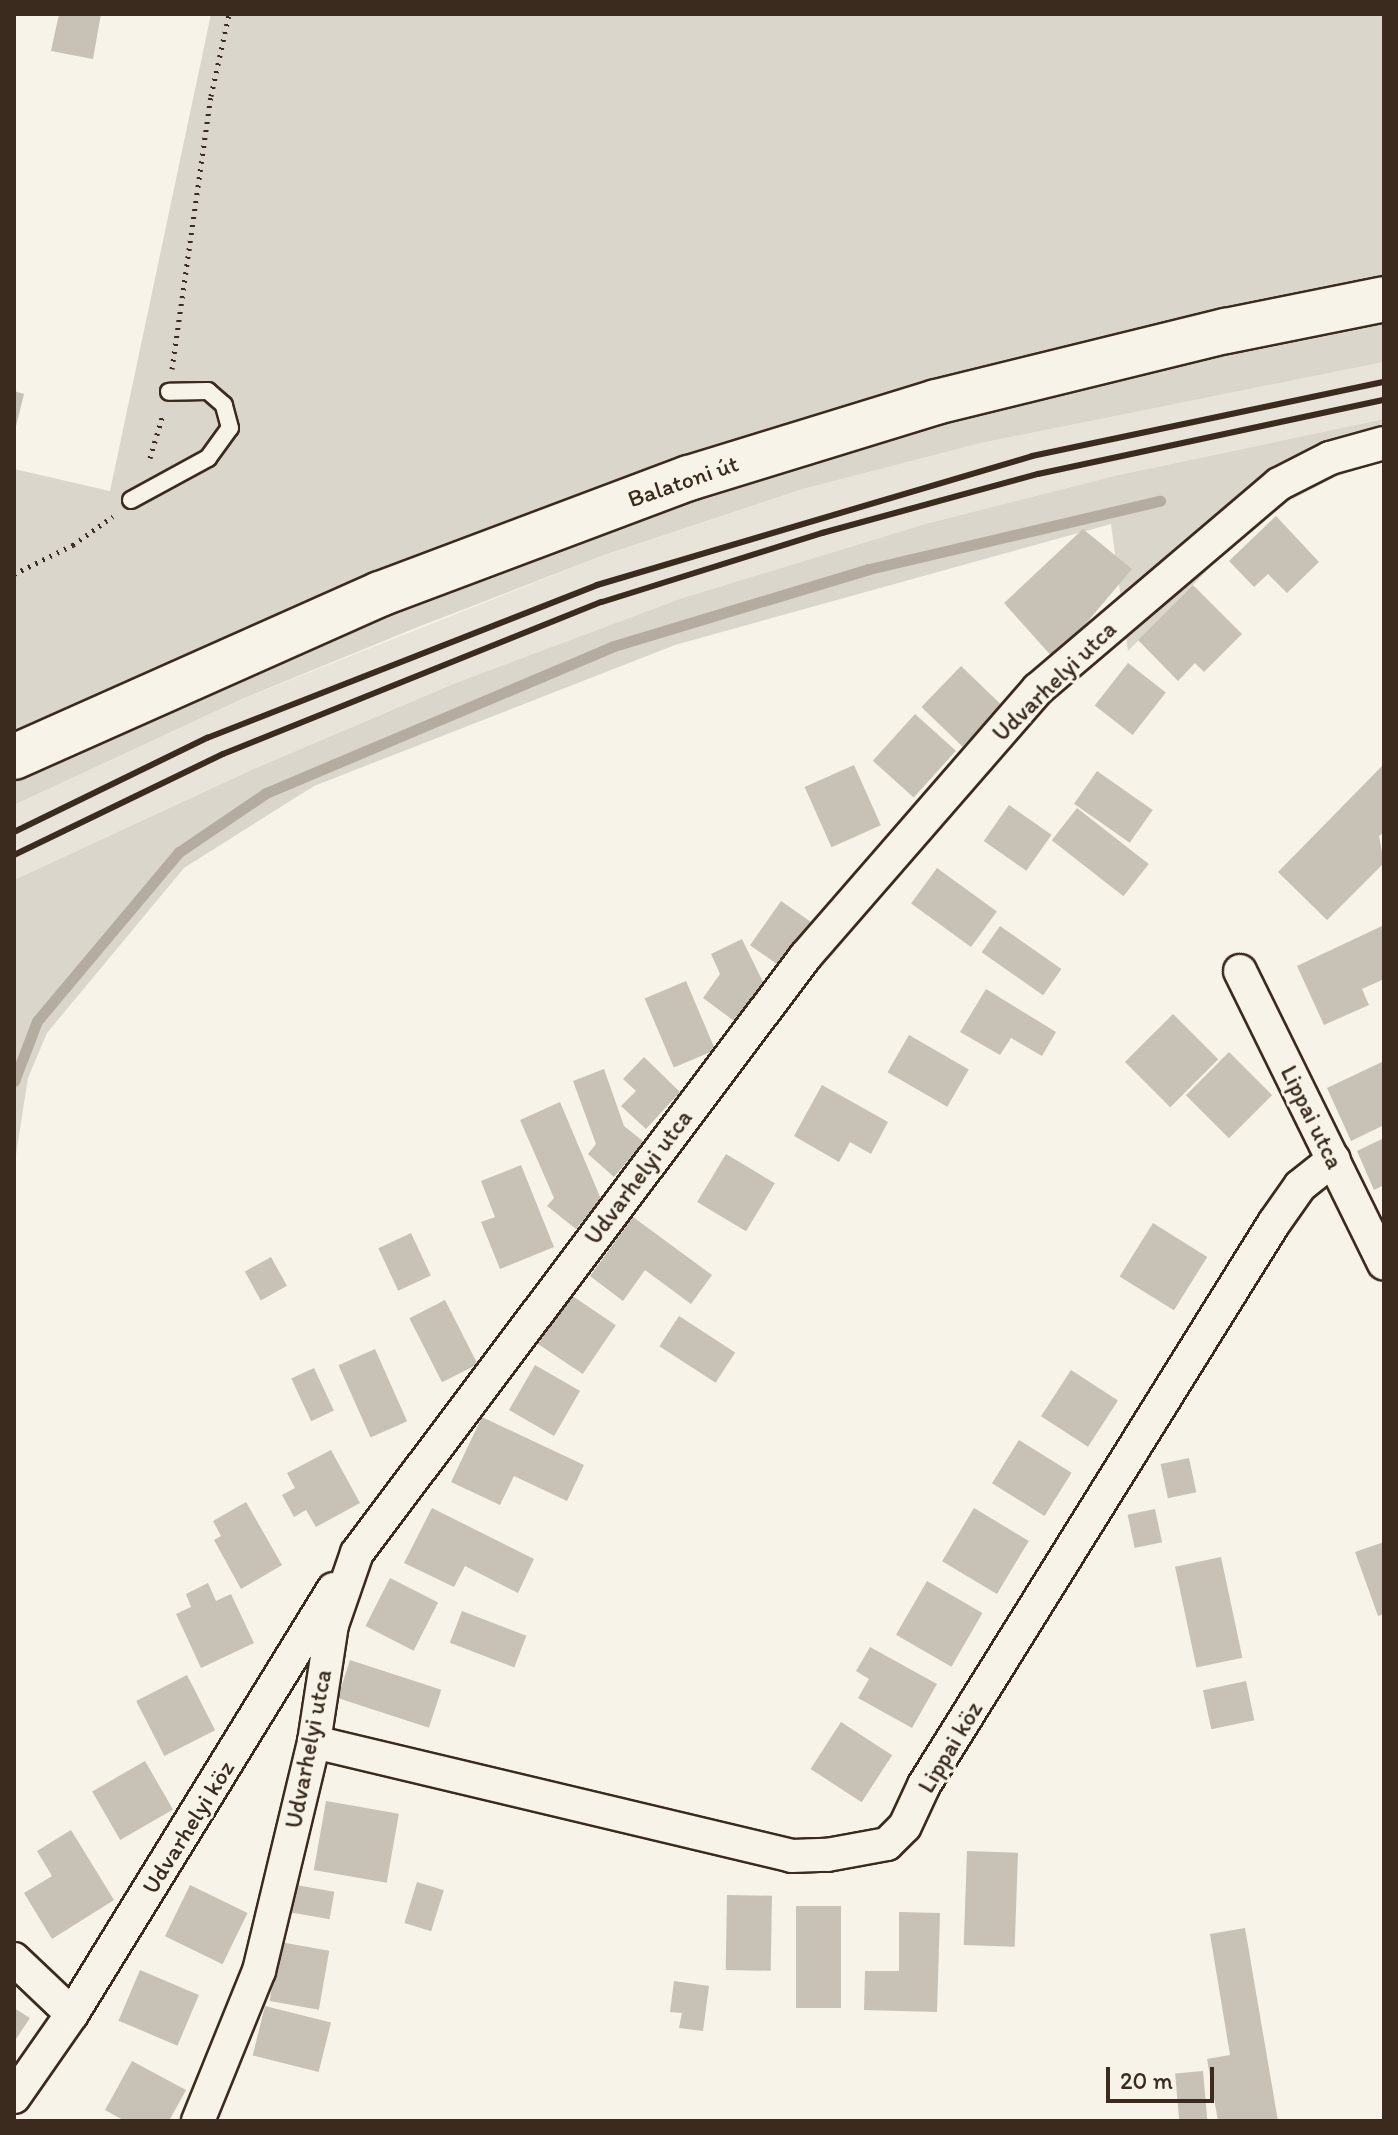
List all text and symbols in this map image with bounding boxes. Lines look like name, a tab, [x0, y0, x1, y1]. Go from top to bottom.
street label: Balatoni út	[624, 449, 742, 513]
street label: Udvarhelyi utca	[986, 615, 1122, 747]
street label: Lippai utca	[1275, 1061, 1349, 1173]
street label: Udvarhelyi utca	[578, 1104, 698, 1250]
street label: Udvarhelyi utca	[278, 1667, 338, 1831]
street label: Lippai köz	[911, 1696, 989, 1798]
street label: Udvarhelyi köz	[136, 1755, 240, 1899]
scale bar	[1110, 2051, 1218, 2101]
text: 20 m	[1120, 2066, 1173, 2095]

